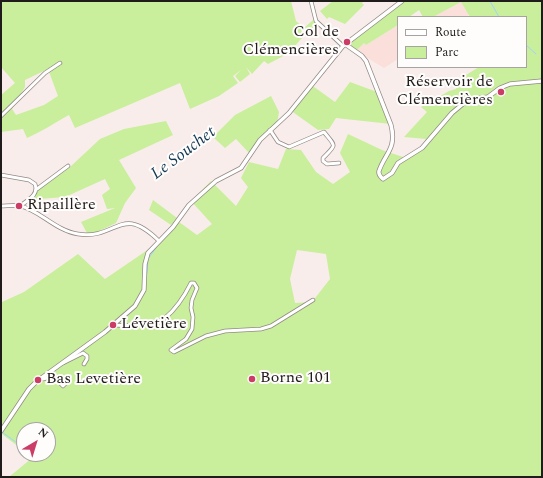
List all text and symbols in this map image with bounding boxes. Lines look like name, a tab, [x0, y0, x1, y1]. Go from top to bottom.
legend	[397, 16, 527, 68]
place label: Col de Clémencières	[243, 23, 339, 61]
text: Route	[435, 23, 466, 42]
marker: Col de Clémencières	[342, 37, 352, 47]
text: Parc	[435, 43, 459, 62]
place label: Réservoir de Clémencières	[397, 73, 493, 111]
marker: Réservoir de Clémencières	[496, 87, 506, 97]
water label: Le Souchet	[148, 123, 220, 185]
place label: Ripaillère	[27, 196, 96, 216]
marker: Ripaillère	[14, 201, 24, 211]
place label: Lévetière	[121, 315, 187, 335]
marker: Lévetière	[108, 320, 118, 330]
place label: Borne 101	[260, 369, 331, 389]
place label: Bas Levetière	[46, 370, 141, 390]
marker: Borne 101	[247, 374, 257, 384]
marker: Bas Levetière	[33, 375, 43, 385]
north arrow	[16, 422, 56, 462]
text: N	[34, 423, 52, 442]

